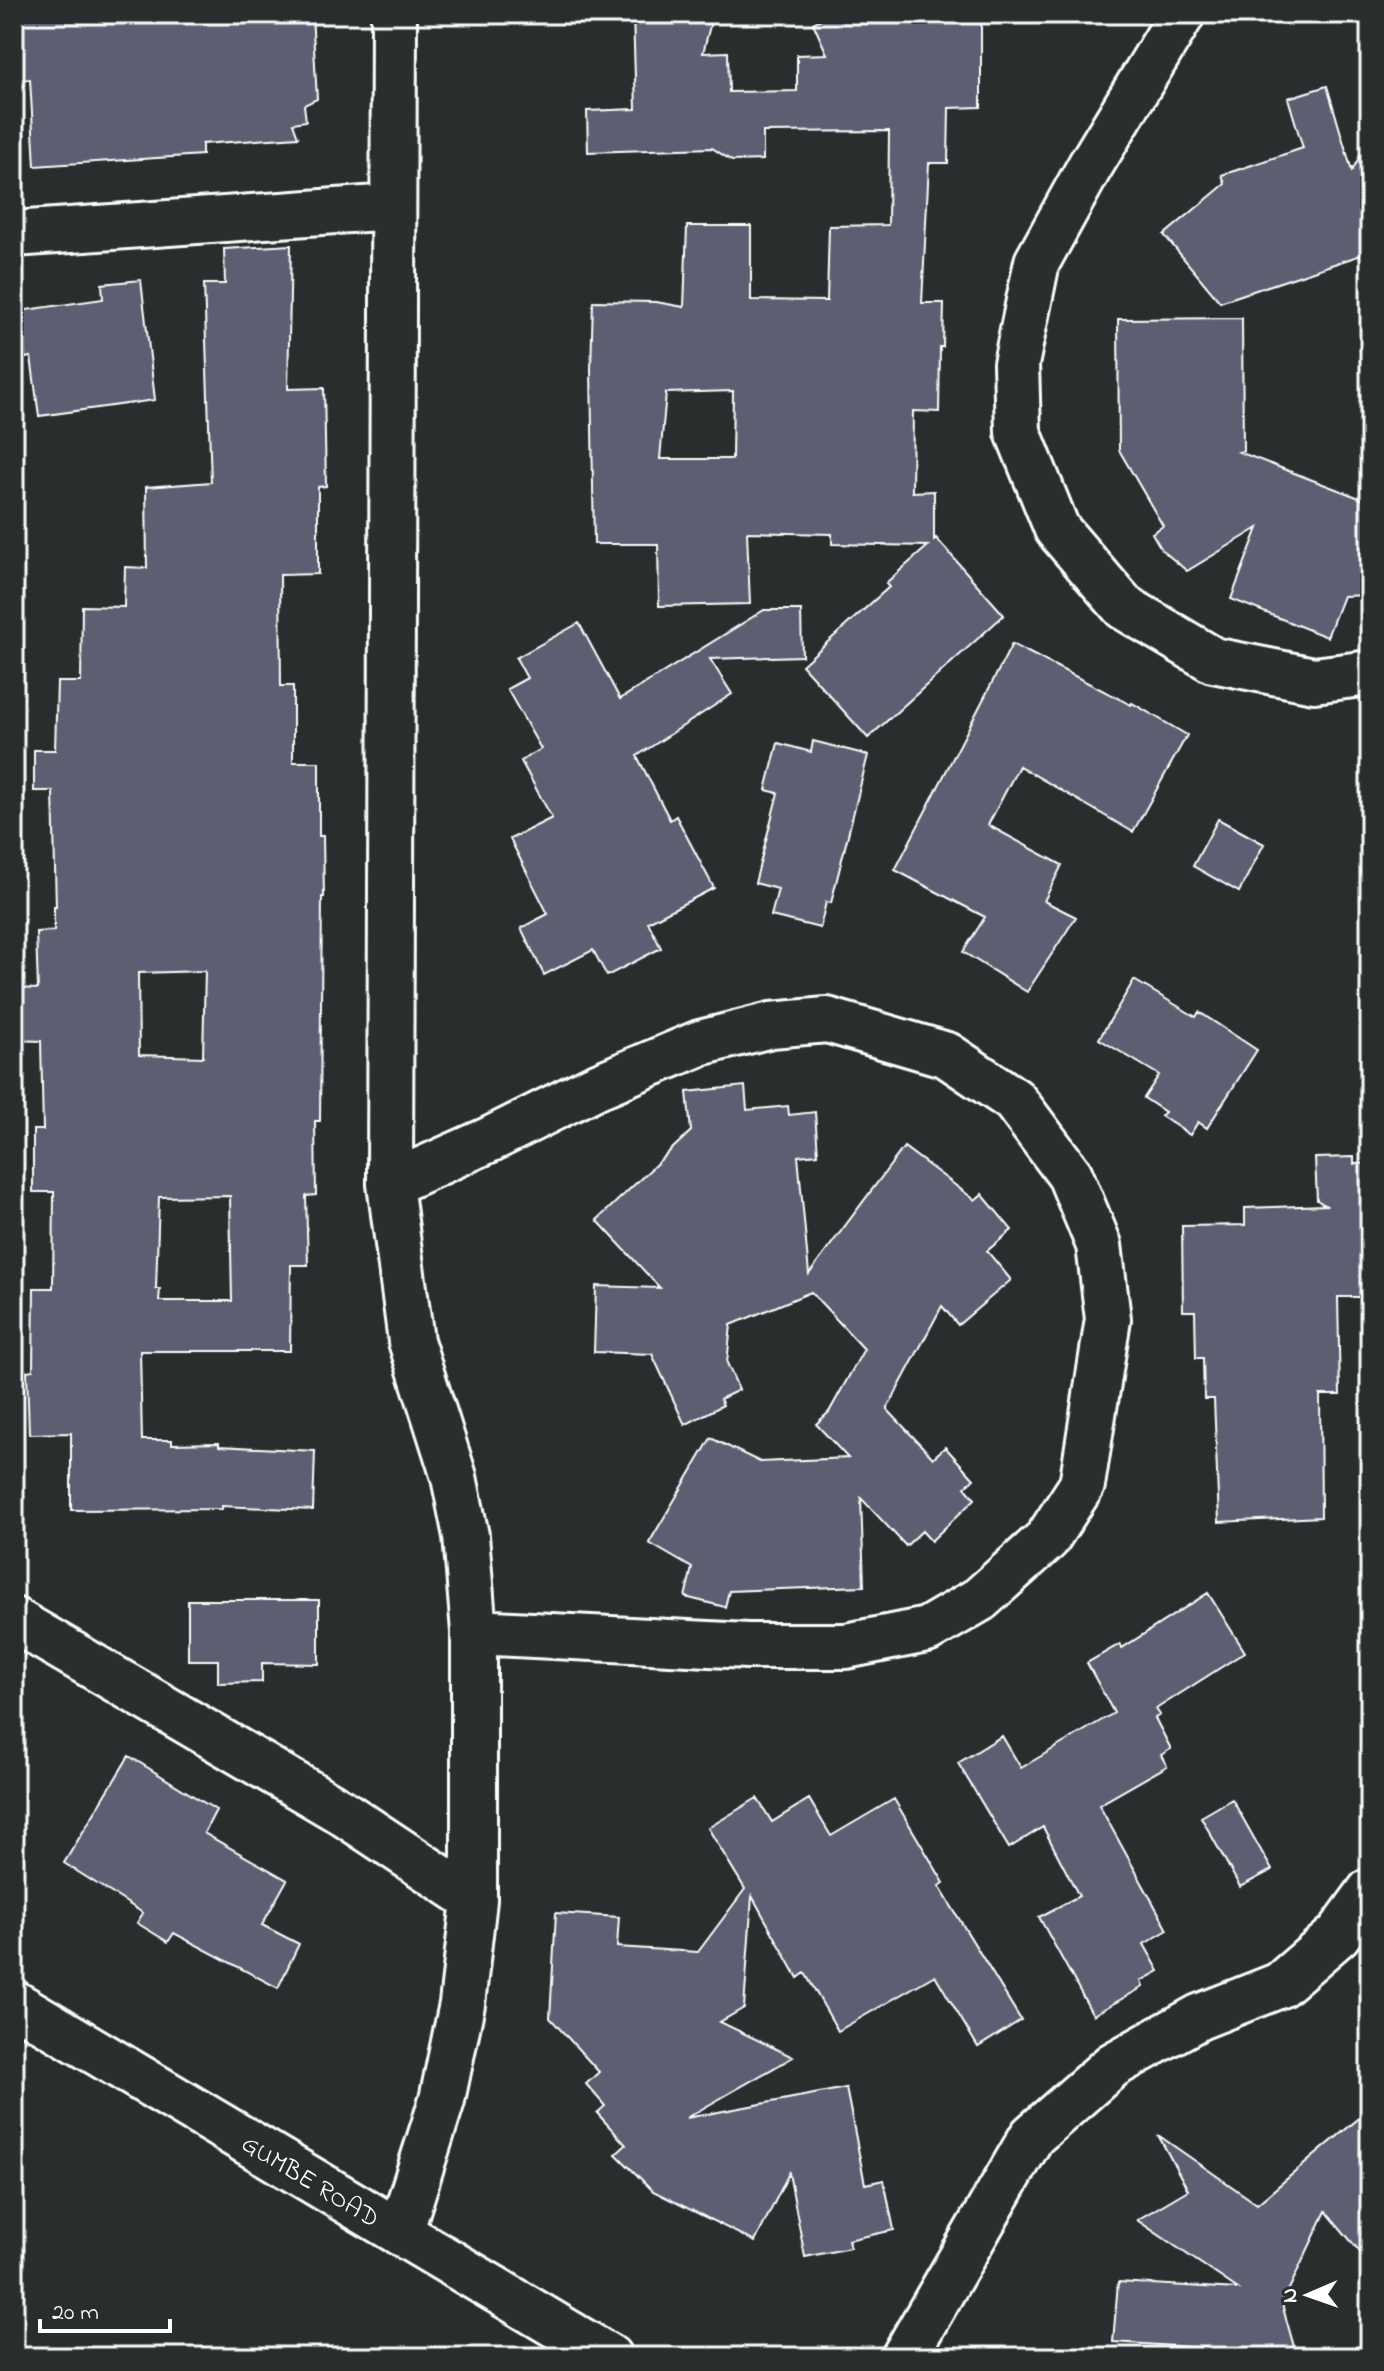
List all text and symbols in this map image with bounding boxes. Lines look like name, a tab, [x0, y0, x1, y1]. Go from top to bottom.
street label: GUMBE ROAD	[233, 2126, 386, 2239]
north arrow	[1268, 2255, 1348, 2335]
scale bar	[40, 2283, 170, 2333]
text: N	[1275, 2288, 1307, 2304]
text: 20 m	[52, 2296, 99, 2331]

